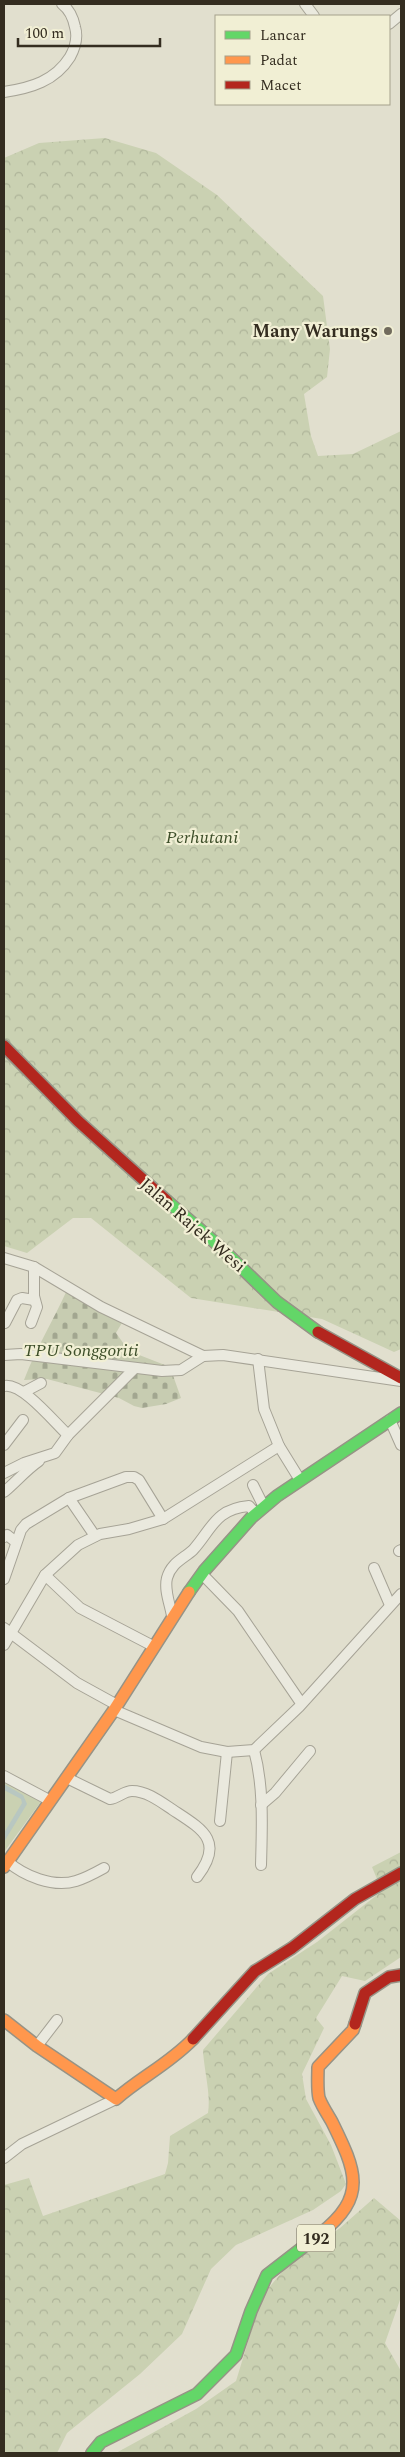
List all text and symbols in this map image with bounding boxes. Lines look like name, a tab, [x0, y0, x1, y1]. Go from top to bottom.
scale bar	[18, 15, 160, 47]
legend	[215, 15, 390, 105]
text: 100 m	[25, 22, 64, 45]
text: Lancar	[260, 24, 306, 47]
text: Padat	[260, 49, 298, 72]
text: Macet	[260, 74, 301, 97]
place label: Many Warungs	[252, 318, 378, 345]
marker: Many Warungs	[382, 325, 394, 337]
park label: Perhutani	[166, 824, 238, 851]
street label: Jalan Rajek Wesi	[133, 1171, 252, 1279]
park label: TPU Songgoriti	[23, 1337, 139, 1364]
road number: 192	[297, 2224, 335, 2252]

